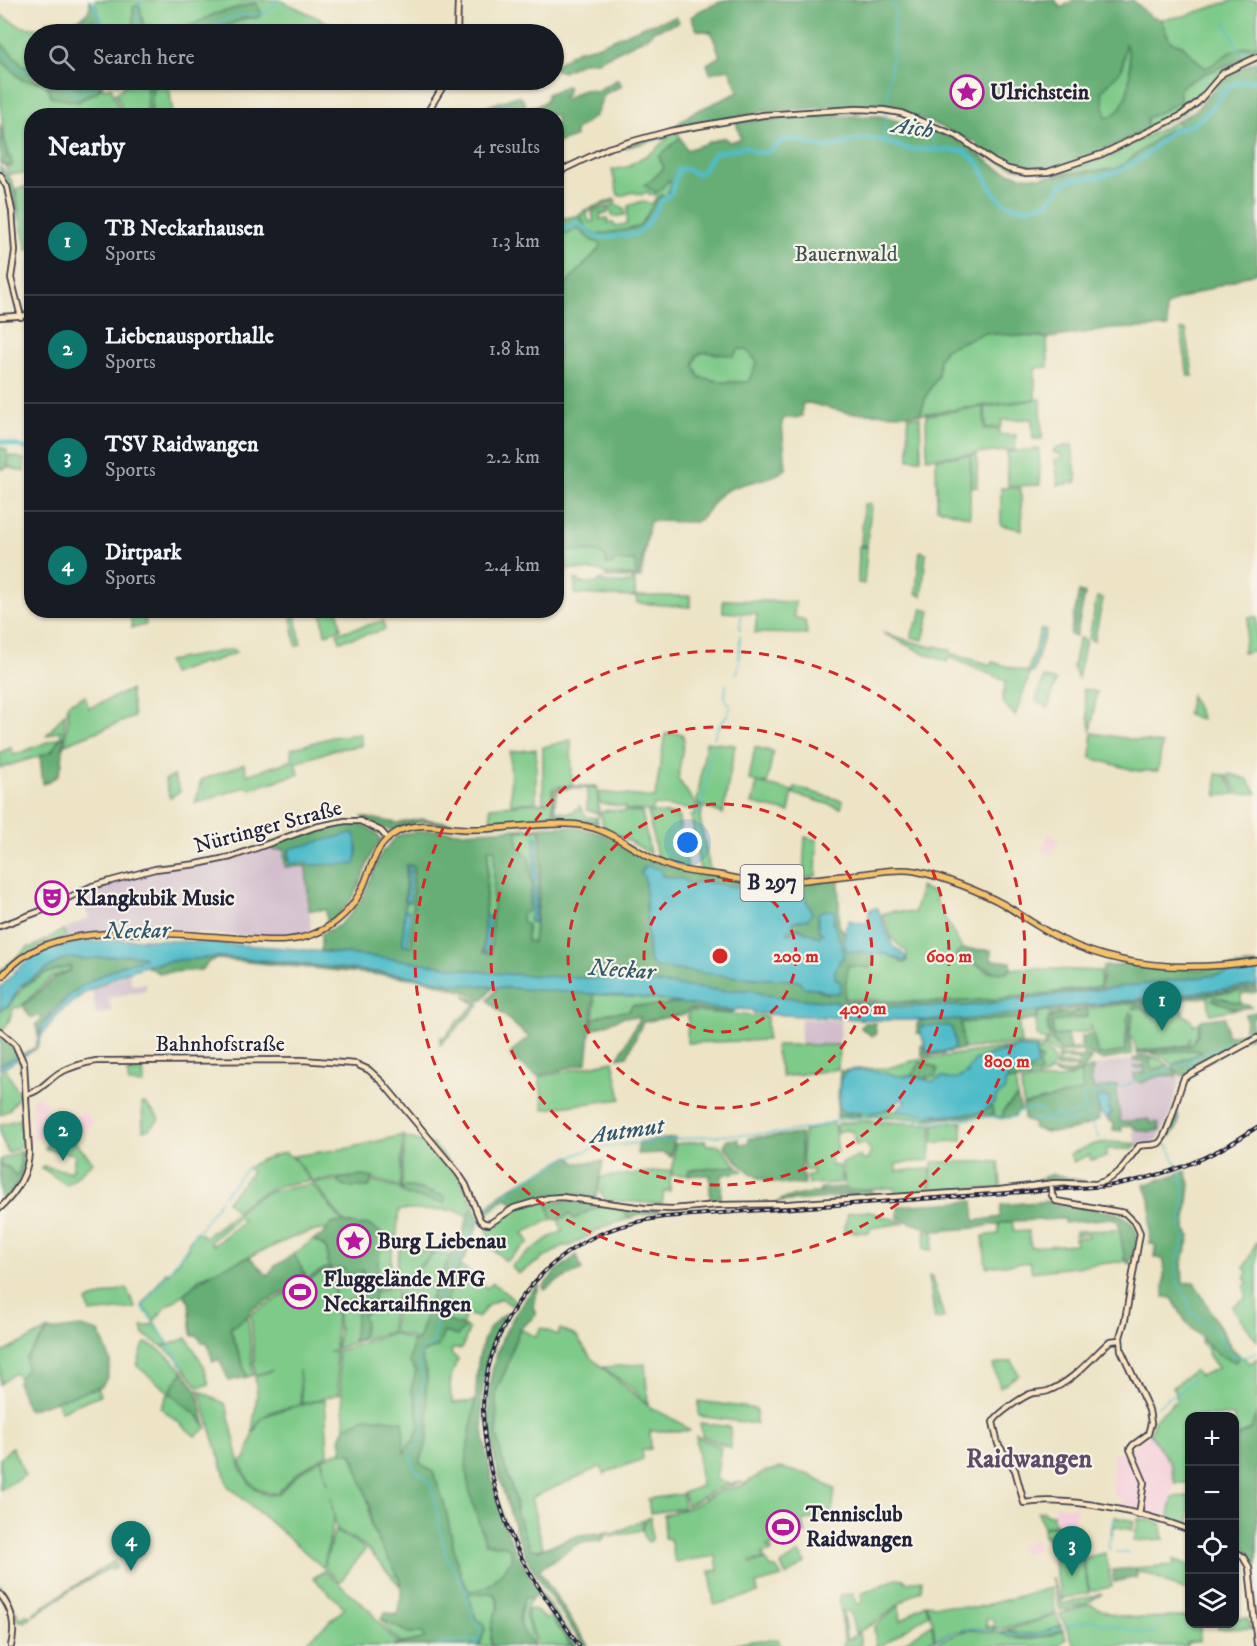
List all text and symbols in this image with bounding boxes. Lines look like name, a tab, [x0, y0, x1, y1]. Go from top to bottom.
search box	[24, 24, 564, 90]
icon: search	[45, 41, 78, 74]
text: Search here	[93, 44, 195, 71]
place icon: Ulrichstein	[949, 74, 985, 110]
place label: Ulrichstein	[990, 79, 1090, 106]
water label: Aich	[887, 110, 936, 146]
text: Nearby	[48, 131, 125, 164]
text: 4 results	[473, 135, 540, 160]
text: TB Neckarhausen	[105, 215, 264, 242]
text: 1	[64, 229, 71, 254]
text: 1.3 km	[491, 229, 540, 254]
park label: Bauernwald	[794, 241, 898, 268]
text: Sports	[105, 242, 156, 267]
text: Liebenausporthalle	[105, 323, 274, 350]
text: 2	[63, 337, 72, 362]
text: 1.8 km	[489, 337, 540, 362]
text: Sports	[105, 350, 156, 375]
text: TSV Raidwangen	[105, 431, 259, 458]
text: 3	[64, 445, 71, 470]
text: 2.2 km	[486, 445, 540, 470]
text: Sports	[105, 458, 156, 483]
text: Dirtpark	[105, 539, 182, 566]
text: 4	[62, 553, 73, 578]
text: 2.4 km	[484, 553, 540, 578]
text: Sports	[105, 566, 156, 591]
street label: Nürtinger Straße	[191, 794, 345, 860]
your location	[673, 828, 702, 857]
road number: B 297	[740, 865, 804, 901]
theatre icon: Klangkubik Music	[34, 880, 70, 916]
place label: Klangkubik Music	[75, 885, 235, 912]
water label: Neckar	[102, 915, 173, 947]
centre of rings	[710, 946, 730, 966]
text: 200 m	[773, 946, 819, 968]
text: 600 m	[926, 946, 973, 968]
water label: Neckar	[586, 953, 658, 987]
pin: 1	[1142, 982, 1182, 1031]
text: 400 m	[838, 998, 887, 1020]
street label: Bahnhofstraße	[155, 1031, 285, 1058]
text: 800 m	[984, 1051, 1030, 1073]
water label: Autmut	[585, 1111, 667, 1151]
pin: 2	[44, 1112, 82, 1161]
place icon: Burg Liebenau	[336, 1223, 372, 1259]
place label: Burg Liebenau	[377, 1228, 507, 1255]
place label: Fluggelände MFG Neckartailfingen	[323, 1266, 486, 1318]
sports icon: Fluggelände MFG Neckartailfingen	[282, 1274, 318, 1310]
map controls	[1185, 1412, 1239, 1628]
button: +	[1185, 1412, 1239, 1466]
district label: Raidwangen	[966, 1443, 1092, 1476]
button: −	[1185, 1466, 1239, 1520]
place label: Tennisclub Raidwangen	[805, 1501, 913, 1553]
sports icon: Tennisclub Raidwangen	[765, 1509, 801, 1545]
button: locate	[1185, 1520, 1239, 1574]
pin: 4	[112, 1522, 150, 1571]
pin: 3	[1052, 1526, 1092, 1576]
button: layers	[1185, 1574, 1239, 1628]

